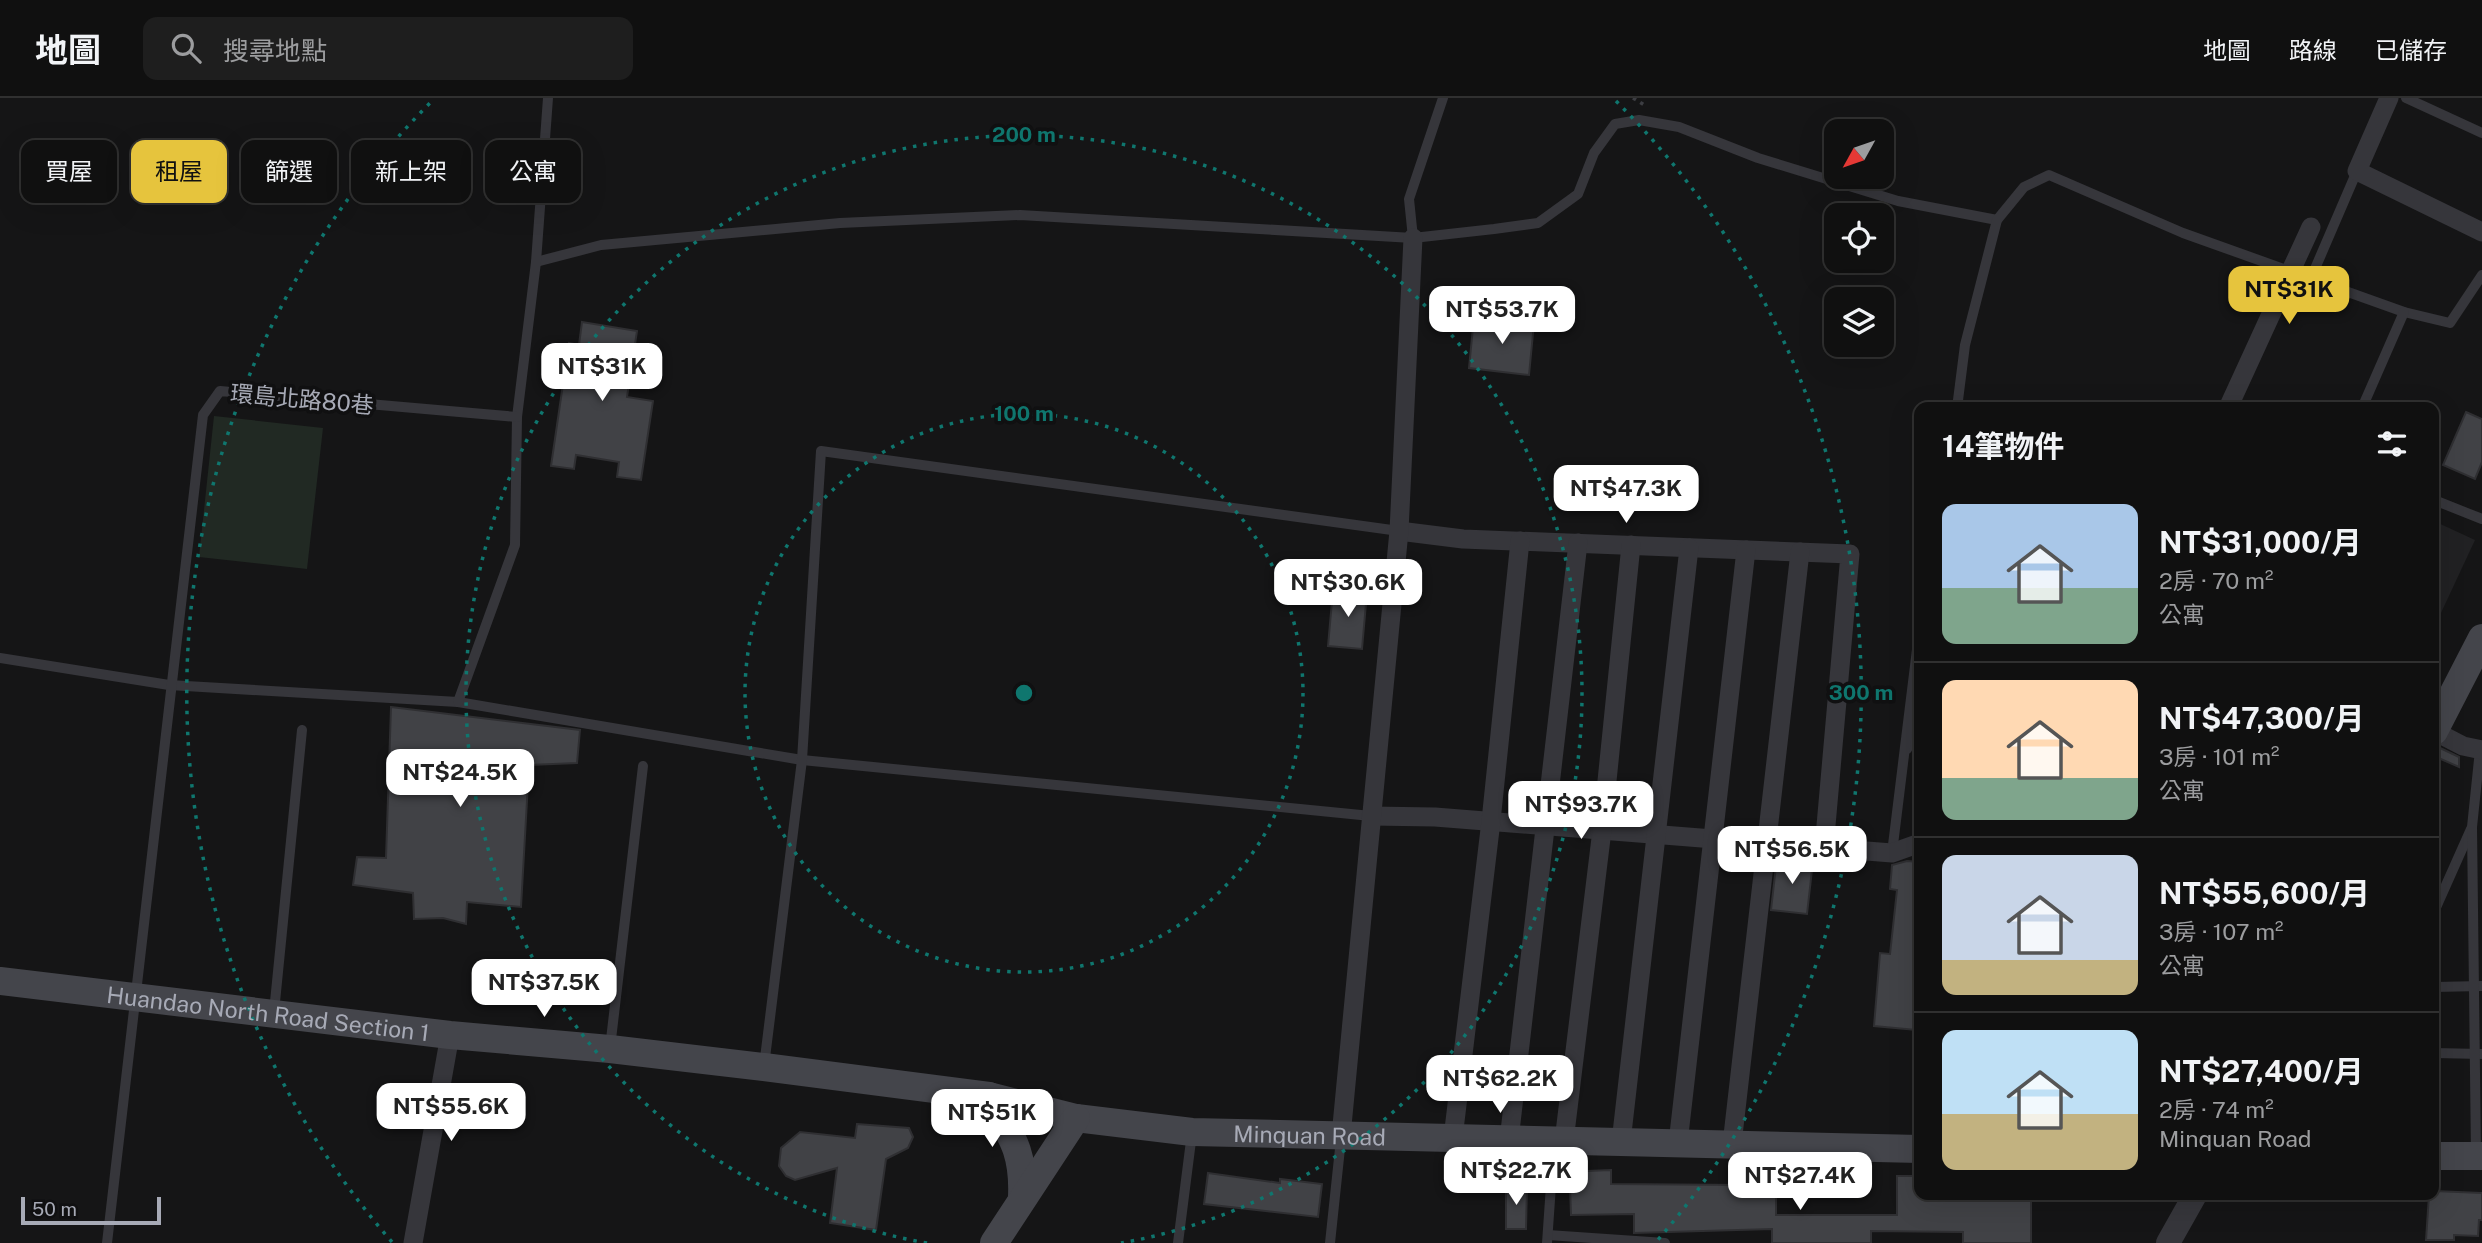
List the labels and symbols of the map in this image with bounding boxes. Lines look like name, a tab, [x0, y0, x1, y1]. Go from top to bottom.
north arrow	[1824, 119, 1894, 189]
text: 200 m	[992, 122, 1056, 147]
pin: NT$31K	[2232, 266, 2346, 326]
pin: NT$53.7K	[1430, 286, 1574, 346]
pin: NT$31K	[545, 344, 659, 403]
street label: 環島北路80巷	[229, 379, 375, 419]
text: 100 m	[994, 401, 1054, 426]
pin: NT$47.3K	[1554, 466, 1698, 525]
pin: NT$30.6K	[1276, 560, 1420, 619]
text: 300 m	[1829, 680, 1893, 705]
centre of rings	[1012, 681, 1036, 705]
pin: NT$24.5K	[388, 750, 532, 809]
pin: NT$93.7K	[1509, 782, 1653, 841]
pin: NT$56.5K	[1720, 826, 1864, 886]
pin: NT$37.5K	[472, 960, 616, 1019]
street label: Huandao North Road Section 1	[105, 980, 431, 1046]
pin: NT$62.2K	[1428, 1056, 1572, 1115]
pin: NT$55.6K	[379, 1084, 523, 1143]
pin: NT$51K	[935, 1090, 1049, 1149]
street label: Minquan Road	[1233, 1119, 1386, 1150]
pin: NT$22.7K	[1444, 1148, 1588, 1207]
pin: NT$27.4K	[1728, 1152, 1872, 1212]
scale bar	[21, 1194, 161, 1226]

